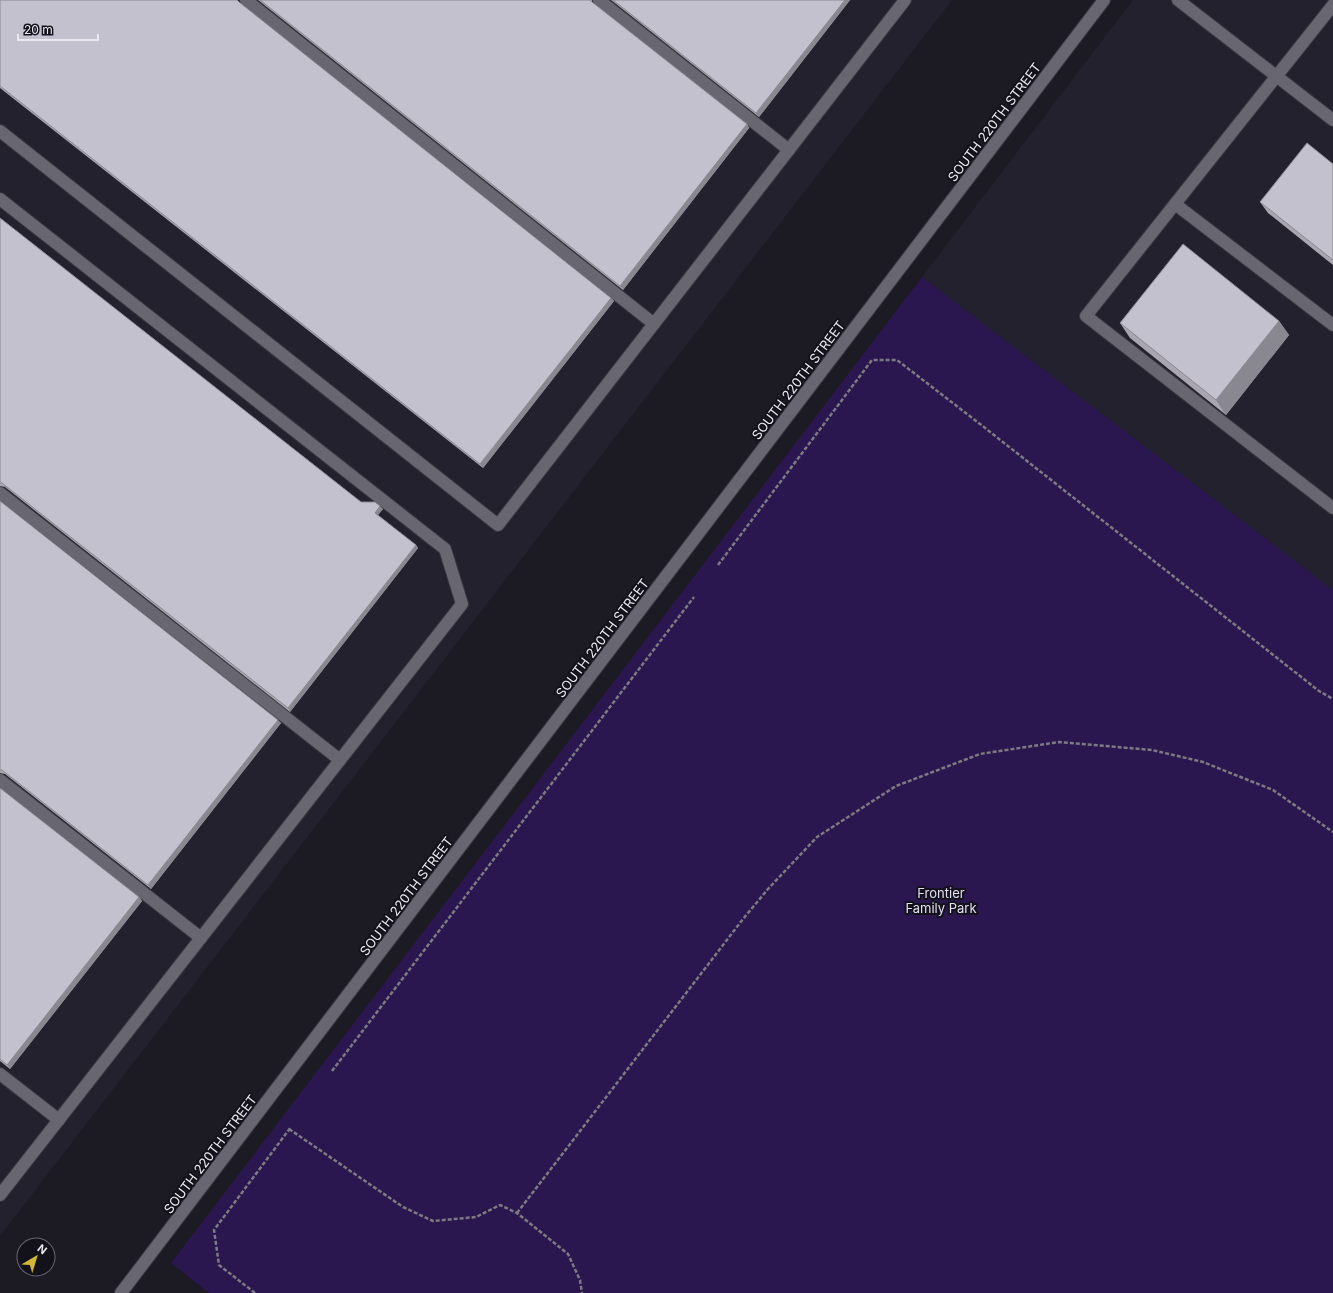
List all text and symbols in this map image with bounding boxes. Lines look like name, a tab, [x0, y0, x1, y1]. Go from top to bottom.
scale bar	[18, 16, 98, 42]
text: 20 m	[24, 22, 53, 37]
street label: SOUTH 220TH STREET	[944, 59, 1044, 185]
street label: SOUTH 220TH STREET	[748, 317, 848, 443]
street label: SOUTH 220TH STREET	[552, 575, 652, 701]
street label: SOUTH 220TH STREET	[356, 833, 456, 959]
park label: Frontier Family Park	[905, 885, 977, 916]
street label: SOUTH 220TH STREET	[160, 1091, 260, 1217]
north arrow	[16, 1237, 56, 1277]
text: N	[35, 1241, 50, 1257]

